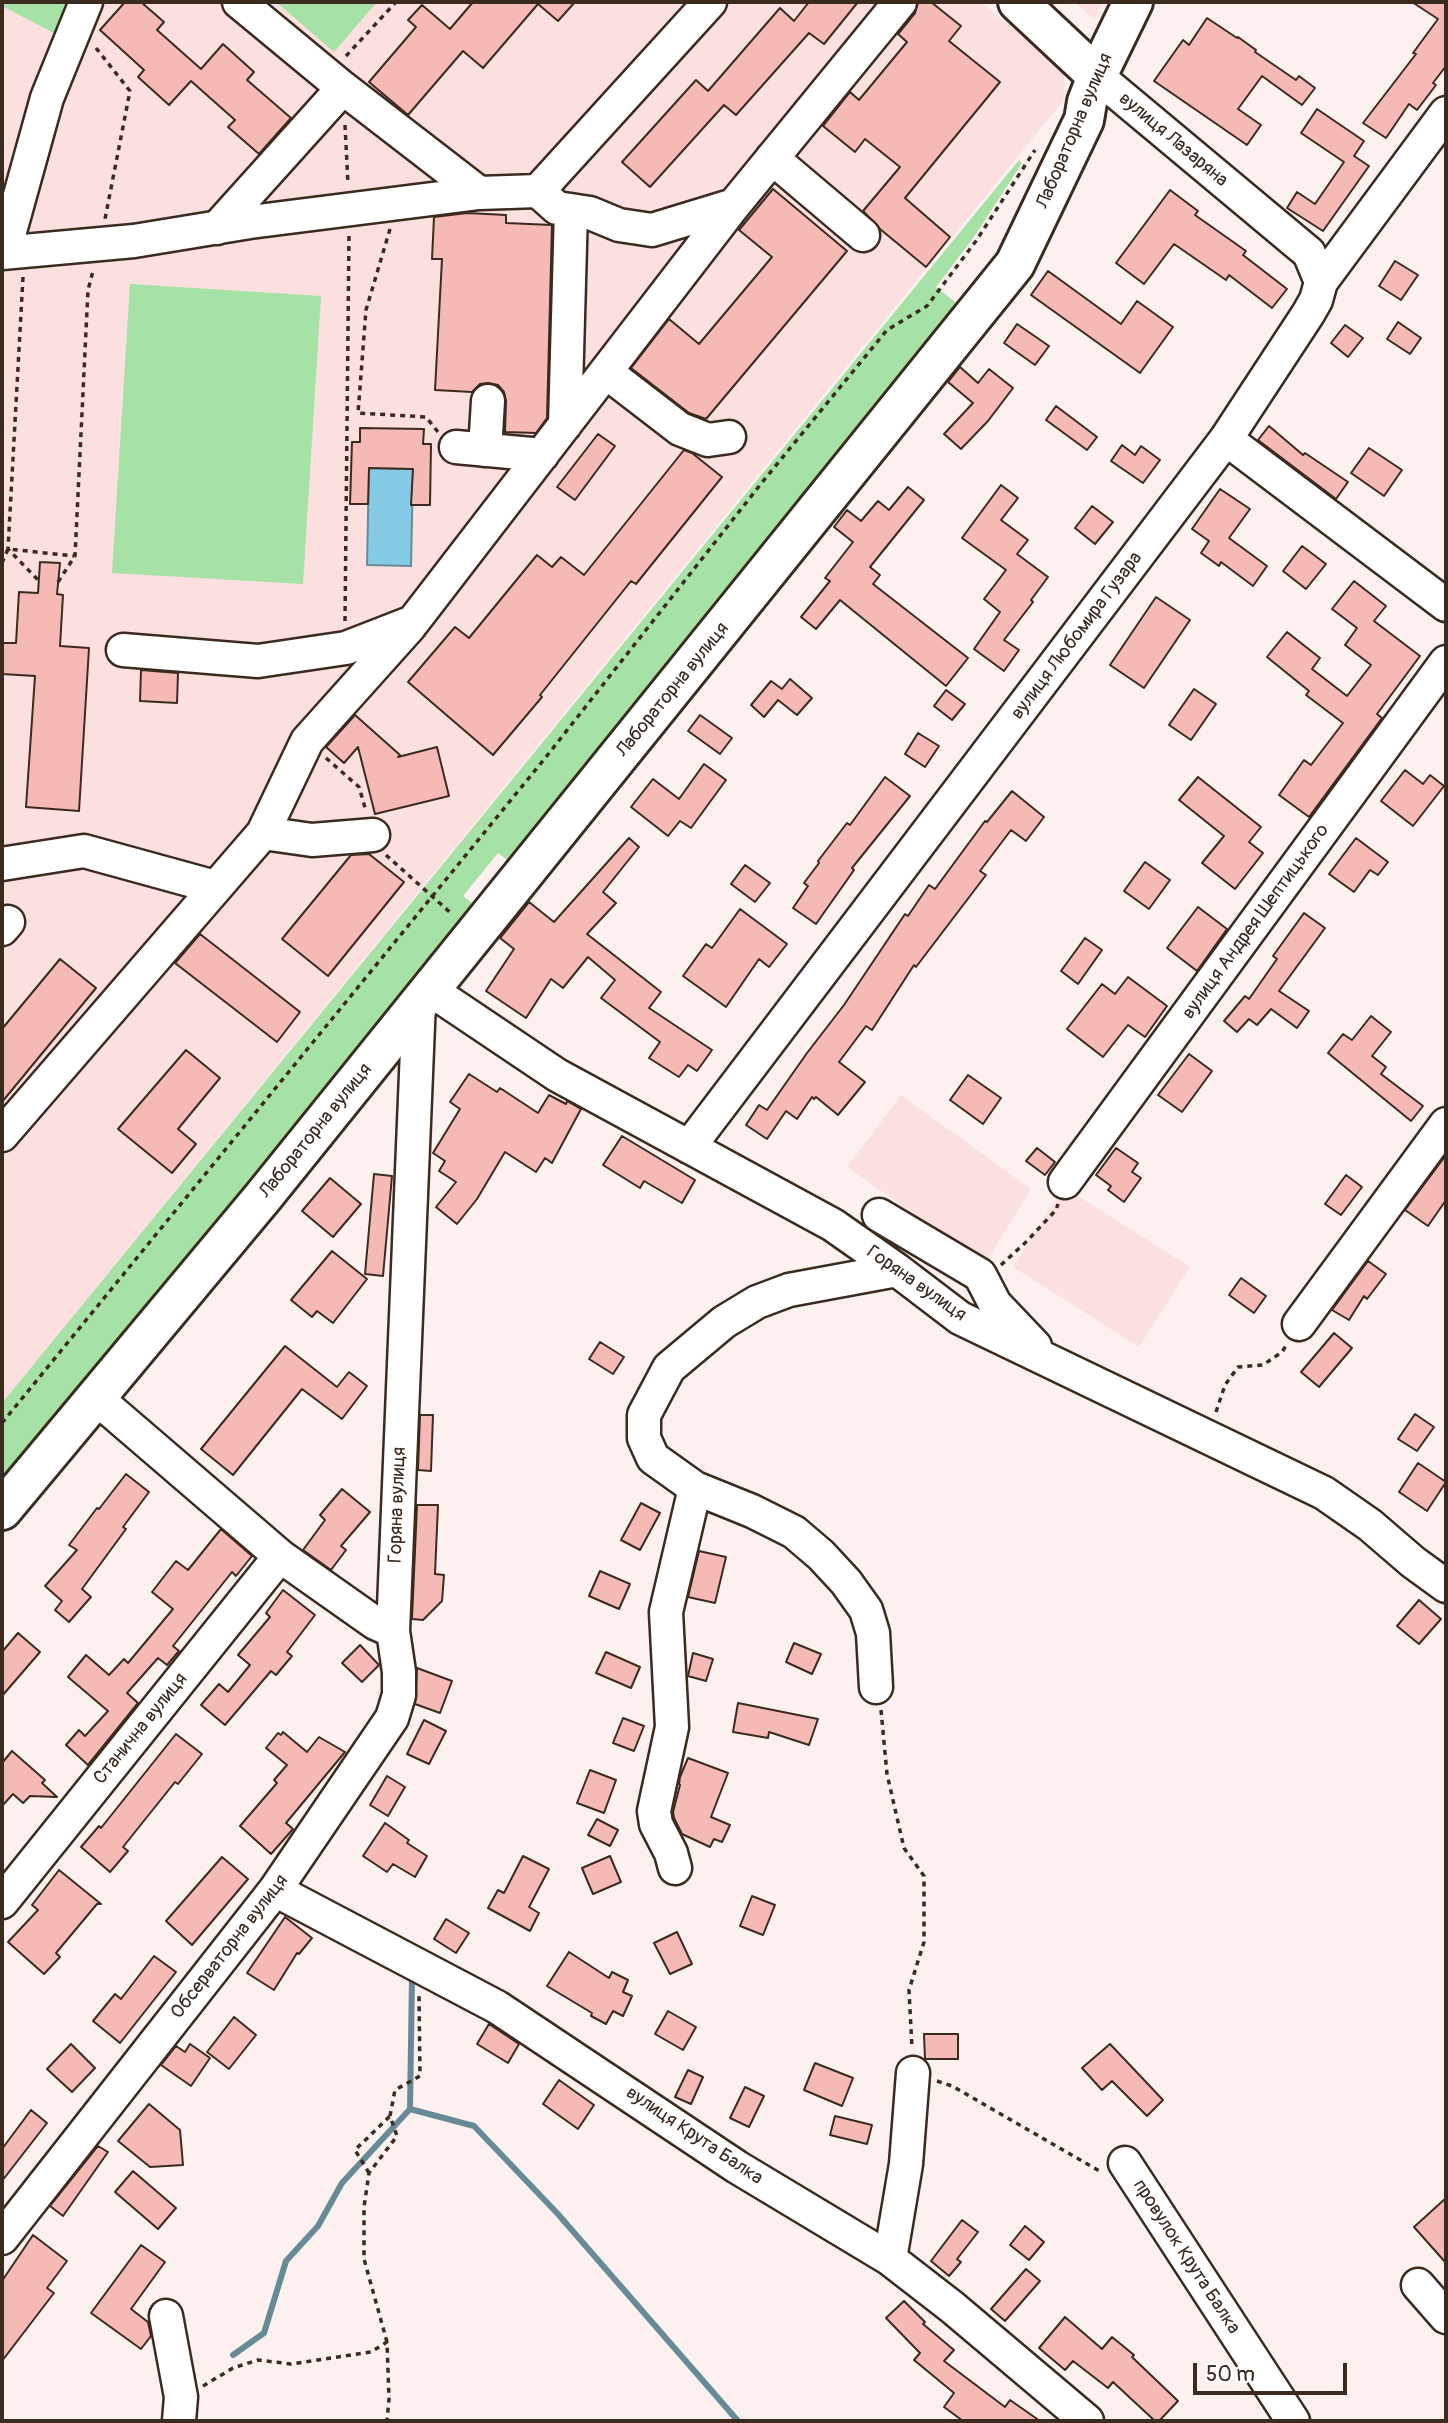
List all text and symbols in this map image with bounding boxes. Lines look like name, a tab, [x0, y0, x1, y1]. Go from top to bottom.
street label: Лабораторна вулиця	[1032, 50, 1118, 212]
street label: вулиця Лазаряна	[1114, 88, 1232, 192]
street label: вулиця Любомира Гузара	[1006, 548, 1148, 724]
street label: Лабораторна вулиця	[612, 618, 734, 762]
street label: вулиця Андрея Шептицького	[1178, 820, 1334, 1024]
street label: Лабораторна вулиця	[255, 1059, 377, 1203]
street label: Горяна вулиця	[862, 1241, 970, 1327]
street label: Горяна вулиця	[385, 1446, 411, 1564]
street label: Станична вулиця	[89, 1669, 193, 1789]
street label: Обсерваторна вулиця	[167, 1870, 293, 2024]
street label: вулиця Крута Балка	[621, 2082, 767, 2190]
street label: провулок Крута Балка	[1127, 2175, 1245, 2339]
scale bar	[1196, 2350, 1350, 2394]
text: 50 m	[1206, 2361, 1255, 2388]

